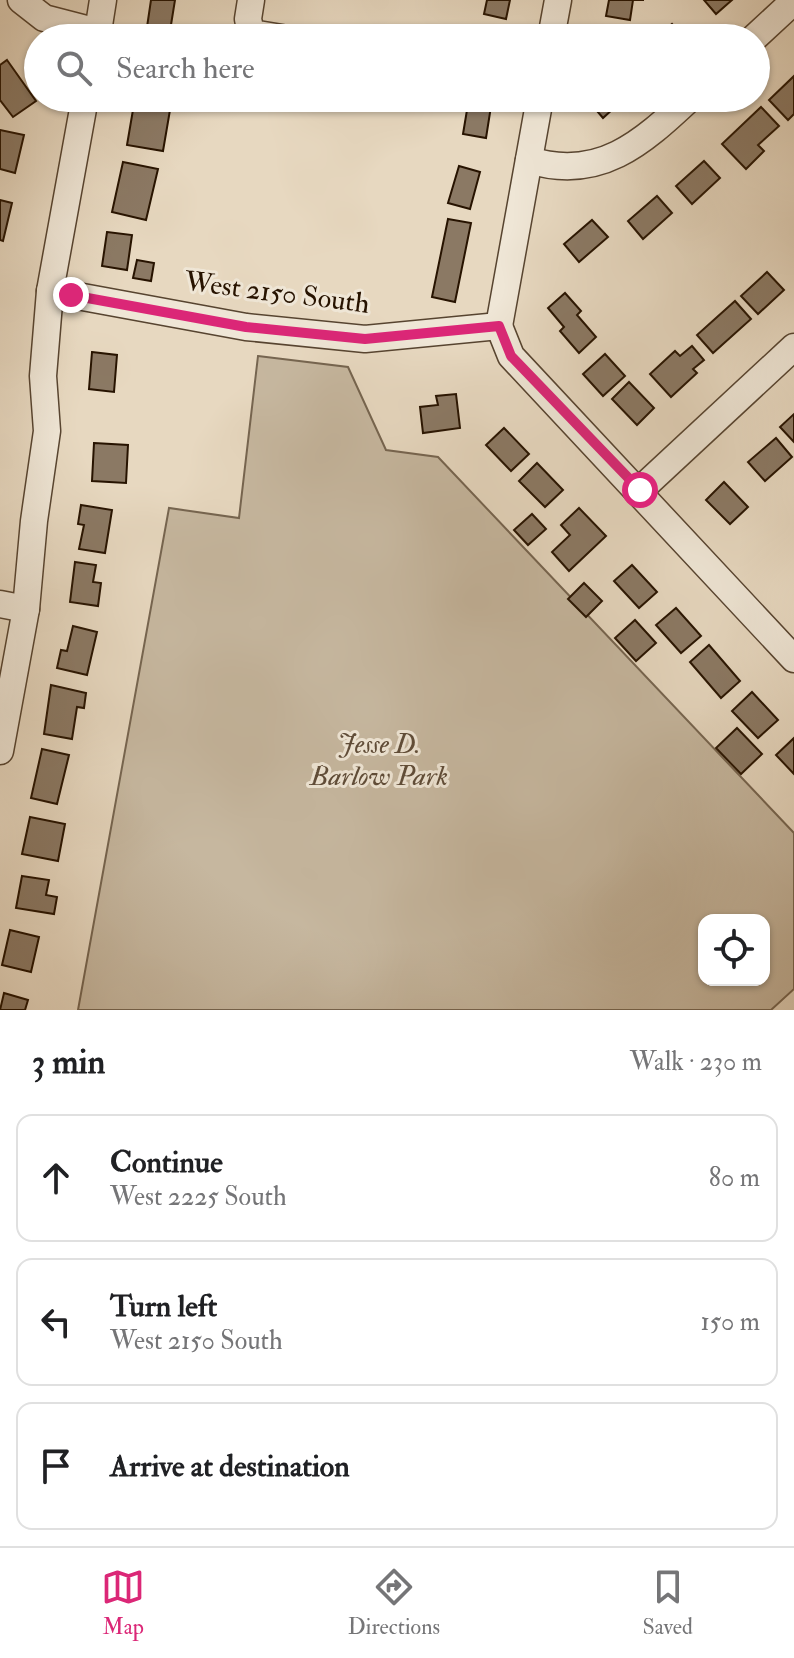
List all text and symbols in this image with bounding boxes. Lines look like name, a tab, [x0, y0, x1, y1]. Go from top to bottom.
search box	[24, 24, 770, 112]
icon: search	[52, 46, 96, 90]
text: Search here	[116, 50, 255, 87]
street label: West 2150 South	[182, 264, 372, 322]
route end	[53, 277, 89, 313]
route start	[622, 472, 658, 508]
park label: Jesse D. Barlow Park	[308, 727, 448, 794]
map controls	[698, 914, 770, 986]
button: locate	[698, 914, 770, 986]
text: 3 min	[32, 1041, 105, 1084]
text: Walk · 230 m	[630, 1046, 762, 1078]
text: Continue	[110, 1144, 223, 1181]
icon: ahead	[34, 1156, 78, 1200]
text: 80 m	[709, 1162, 760, 1194]
text: West 2225 South	[110, 1181, 287, 1213]
text: Turn left	[110, 1288, 217, 1325]
icon: left	[34, 1300, 78, 1344]
text: 150 m	[701, 1306, 760, 1338]
text: West 2150 South	[110, 1325, 283, 1357]
icon: arrive	[34, 1444, 78, 1488]
text: Arrive at destination	[110, 1448, 350, 1485]
tab: Map	[101, 1565, 145, 1641]
tab: Directions	[348, 1565, 440, 1641]
tab: Saved	[643, 1565, 693, 1641]

